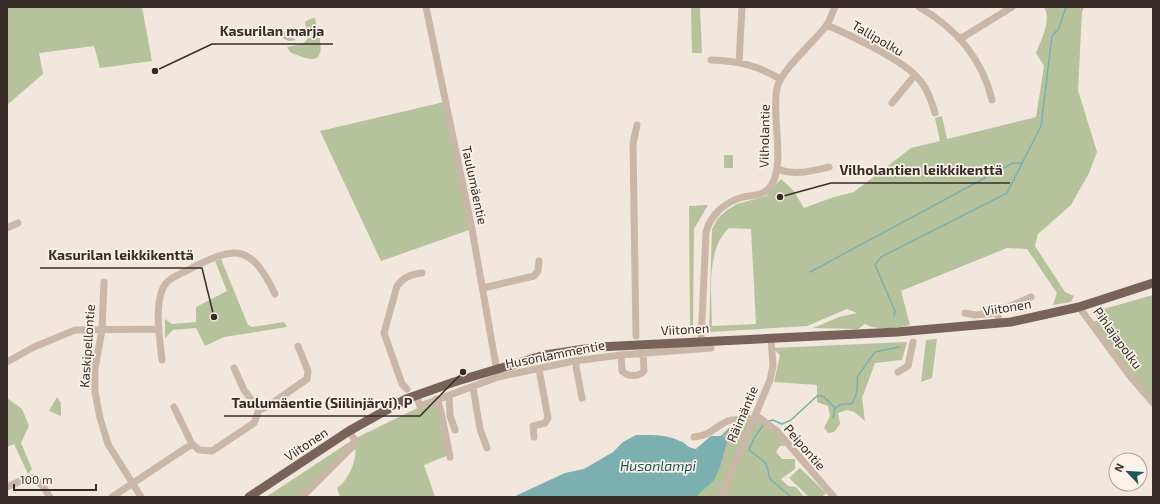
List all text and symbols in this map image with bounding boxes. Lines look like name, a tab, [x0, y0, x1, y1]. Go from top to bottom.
street label: Tallipolku	[849, 17, 907, 59]
callout: Kasurilan marja	[212, 18, 333, 44]
text: Kasurilan marja	[220, 22, 324, 39]
street label: Vilholantie	[755, 104, 773, 168]
street label: Taulumäentie	[459, 144, 491, 226]
callout: Vilholantien leikkikenttä	[831, 157, 1010, 183]
text: Vilholantien leikkikenttä	[839, 161, 1003, 178]
callout: Kasurilan leikkikenttä	[40, 242, 202, 268]
text: Kasurilan leikkikenttä	[48, 246, 194, 263]
street label: Viitonen	[982, 295, 1032, 319]
street label: Kaskipellontie	[76, 304, 98, 388]
street label: Pihlajapolku	[1090, 304, 1146, 372]
street label: Viitonen	[660, 320, 710, 338]
street label: Husonlammentie	[504, 336, 606, 371]
street label: Räimäntie	[723, 383, 761, 445]
callout: Taulumäentie (Siilinjärvi), P	[224, 390, 420, 416]
text: Taulumäentie (Siilinjärvi), P	[232, 394, 413, 411]
street label: Peipontie	[781, 421, 829, 473]
street label: Viitonen	[281, 424, 331, 464]
north arrow	[1108, 452, 1148, 492]
water label: Husonlampi	[620, 457, 697, 474]
text: N	[1111, 461, 1126, 474]
scale bar	[14, 466, 96, 492]
text: 100 m	[20, 472, 52, 486]

